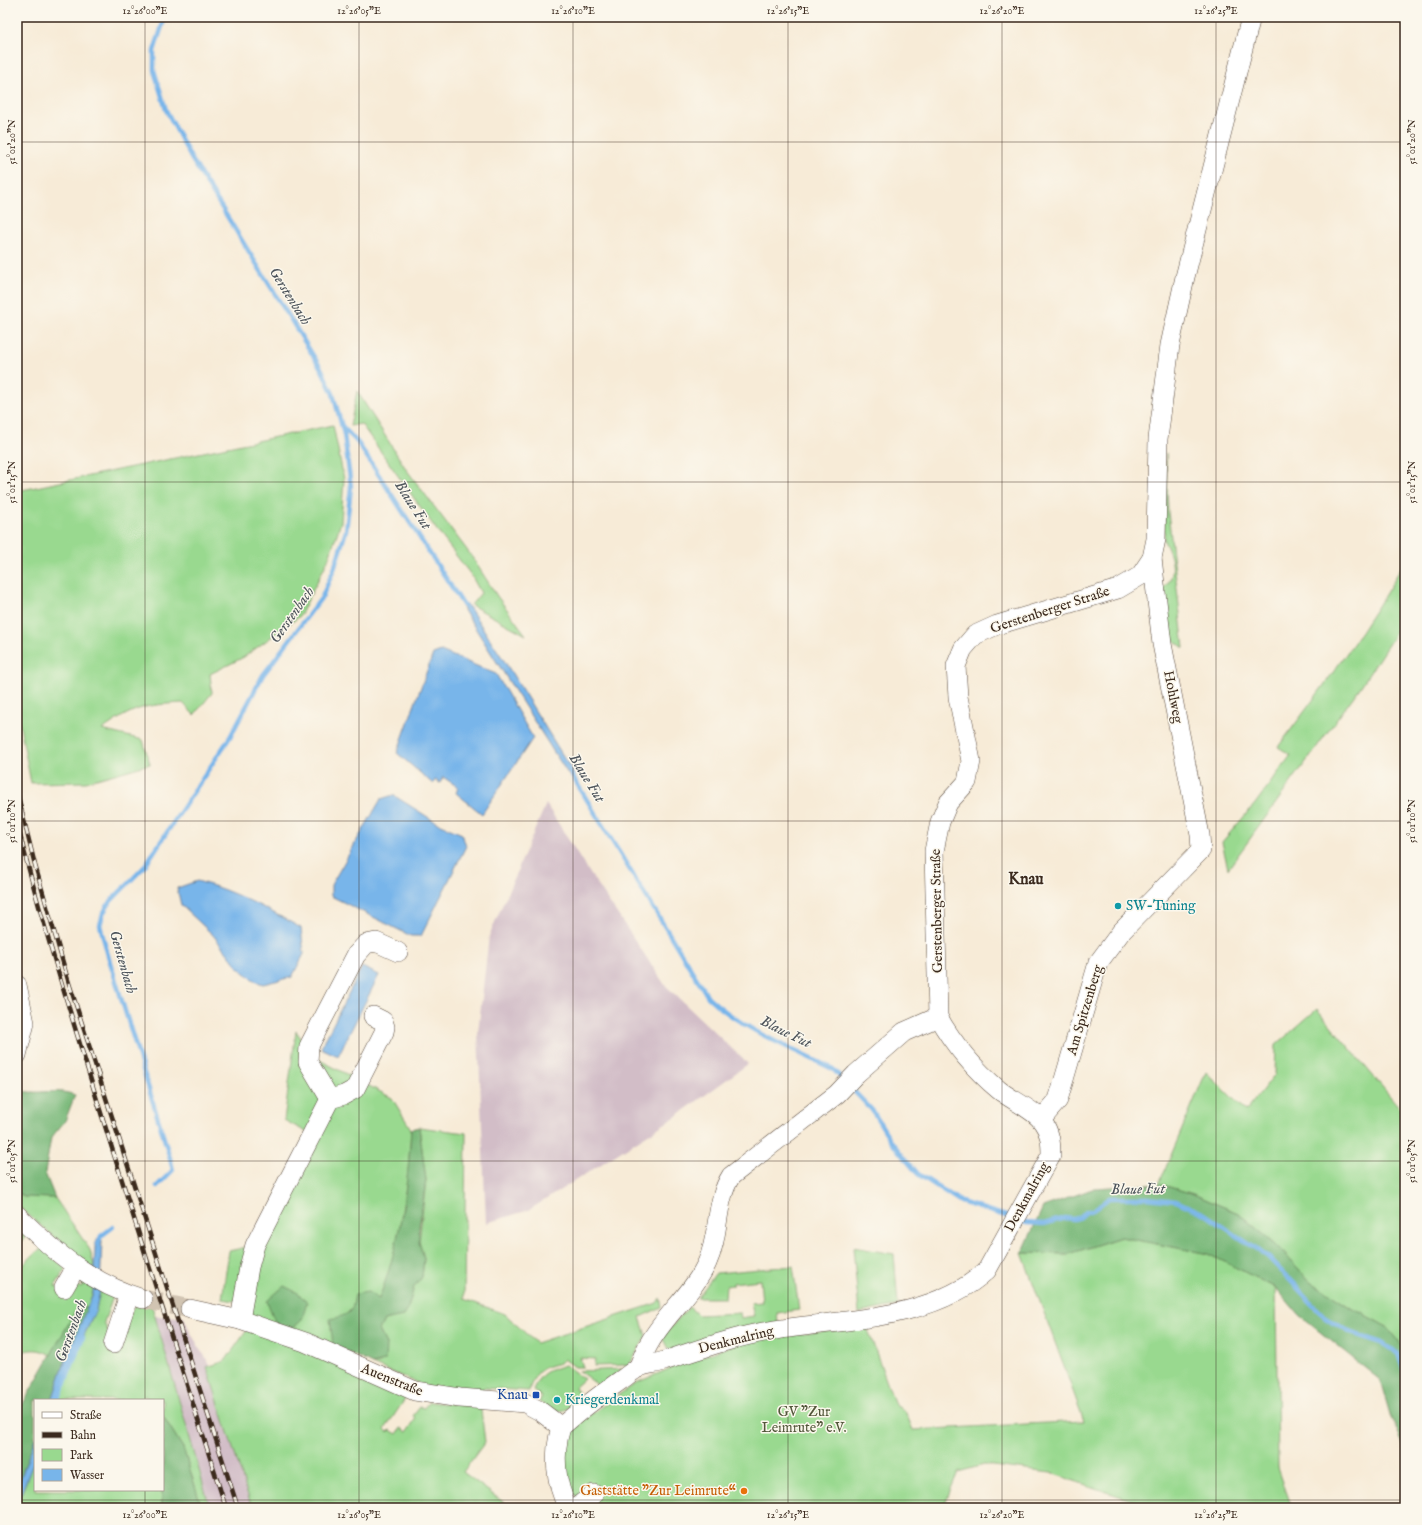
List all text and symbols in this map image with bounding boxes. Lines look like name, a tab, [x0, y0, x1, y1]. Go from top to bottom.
text: 12°26'00"E	[123, 5, 168, 18]
text: 12°26'05"E	[337, 5, 381, 18]
text: 12°26'10"E	[551, 5, 595, 18]
text: 12°26'15"E	[767, 5, 809, 18]
text: 12°26'20"E	[980, 5, 1024, 18]
text: 12°26'25"E	[1194, 5, 1238, 18]
text: 51°01'20"N	[6, 119, 19, 165]
text: 51°01'20"N	[1406, 119, 1419, 165]
water label: Gerstenbach	[265, 263, 316, 329]
text: 51°01'15"N	[6, 460, 19, 503]
text: 51°01'15"N	[1406, 460, 1419, 503]
water label: Blaue Fut	[390, 477, 436, 534]
water label: Gerstenbach	[266, 582, 319, 647]
street label: Gerstenberger Straße	[988, 582, 1112, 638]
street label: Hohlweg	[1159, 669, 1187, 725]
water label: Blaue Fut	[565, 750, 610, 807]
text: 51°01'10"N	[6, 799, 19, 843]
text: 51°01'10"N	[1406, 799, 1419, 843]
street label: Gerstenberger Straße	[927, 848, 947, 973]
district label: Knau	[1008, 870, 1044, 890]
place label: SW-Tuning	[1126, 897, 1196, 915]
marker: SW-Tuning	[1113, 901, 1123, 911]
water label: Gerstenbach	[105, 928, 141, 996]
street label: Am Spitzenberg	[1062, 962, 1107, 1058]
water label: Blaue Fut	[757, 1012, 816, 1053]
text: 51°01'05"N	[6, 1139, 19, 1183]
text: 51°01'05"N	[1406, 1139, 1419, 1183]
street label: Denkmalring	[1000, 1159, 1054, 1235]
water label: Blaue Fut	[1111, 1179, 1167, 1199]
water label: Gerstenbach	[51, 1297, 91, 1365]
street label: Denkmalring	[696, 1322, 776, 1358]
street label: Auenstraße	[357, 1359, 426, 1401]
place label: Knau	[497, 1386, 528, 1404]
marker: Knau	[531, 1390, 541, 1400]
place label: Kriegerdenkmal	[565, 1391, 659, 1409]
marker: Kriegerdenkmal	[552, 1395, 562, 1405]
legend	[34, 1399, 164, 1491]
park label: GV "Zur Leimrute" e.V.	[762, 1403, 846, 1437]
text: Straße	[70, 1408, 102, 1423]
text: Bahn	[70, 1428, 97, 1443]
text: Park	[70, 1448, 93, 1463]
text: Wasser	[70, 1468, 105, 1483]
place label: Gaststätte "Zur Leimrute“	[580, 1482, 736, 1500]
marker: Gaststätte "Zur Leimrute“	[739, 1486, 749, 1496]
text: 12°26'00"E	[123, 1509, 168, 1522]
text: 12°26'05"E	[337, 1509, 381, 1522]
text: 12°26'10"E	[551, 1509, 595, 1522]
text: 12°26'15"E	[767, 1509, 809, 1522]
text: 12°26'20"E	[980, 1509, 1024, 1522]
text: 12°26'25"E	[1194, 1509, 1238, 1522]

